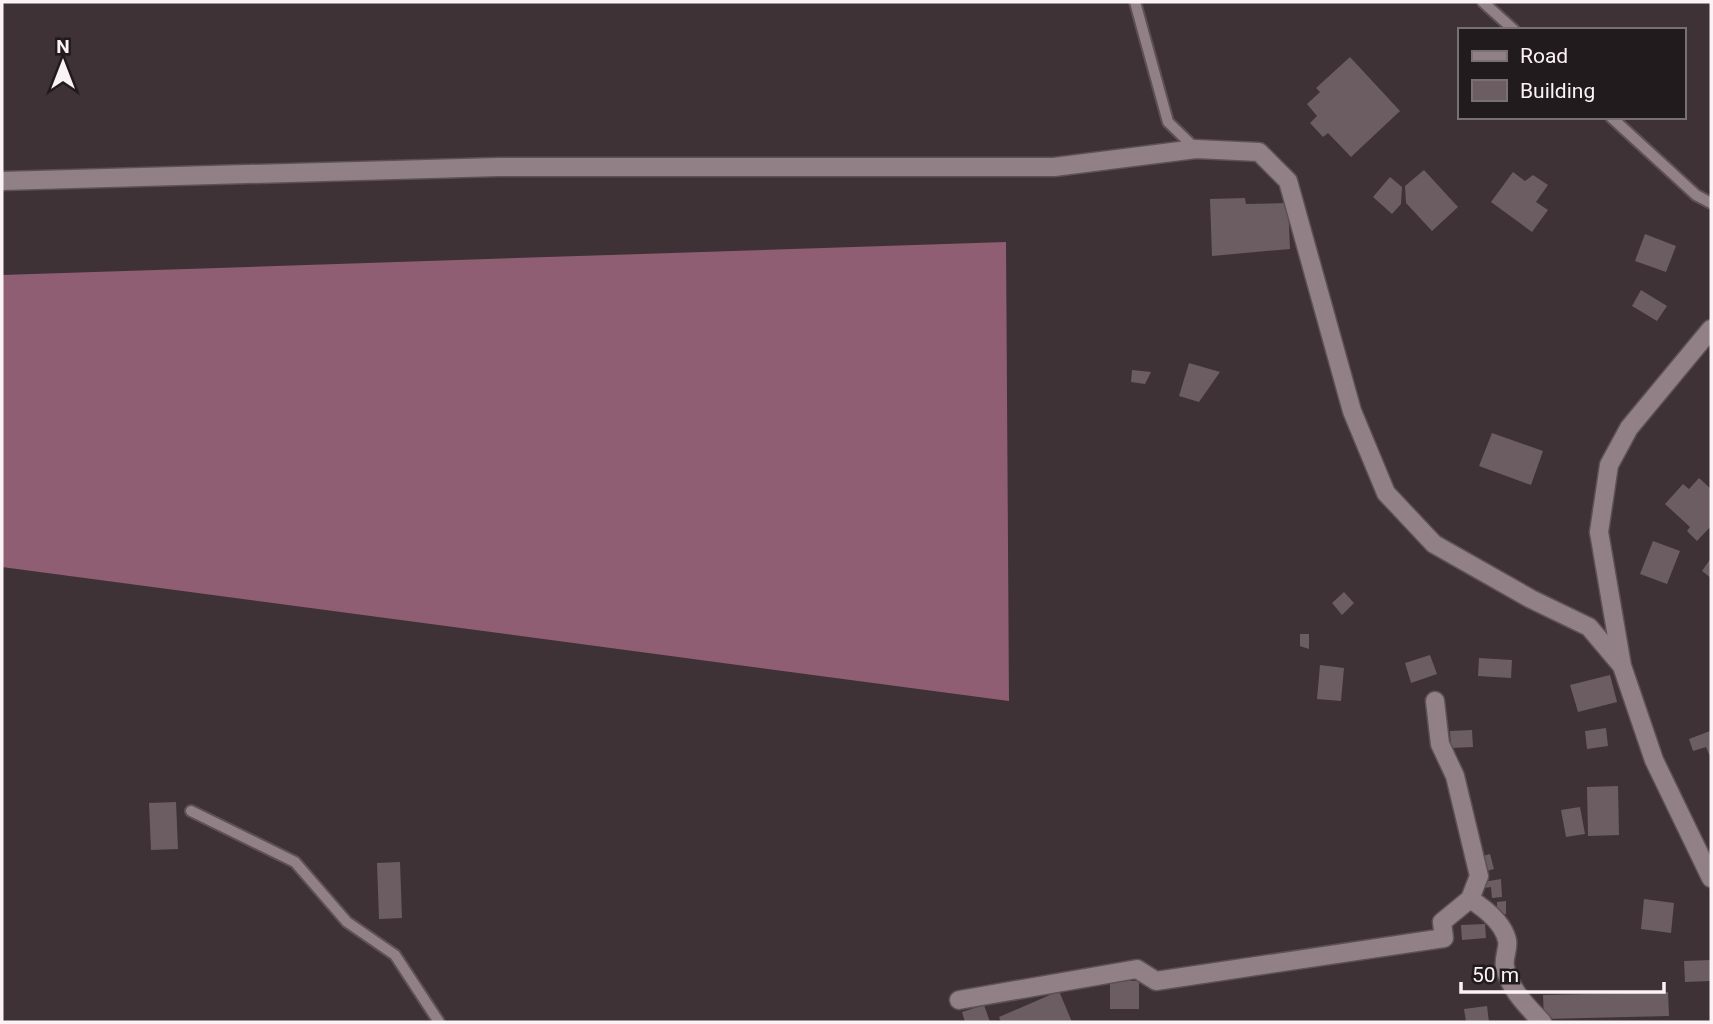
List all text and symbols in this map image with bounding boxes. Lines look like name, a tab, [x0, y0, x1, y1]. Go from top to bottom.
north arrow	[28, 28, 98, 98]
legend	[1458, 28, 1685, 119]
text: N	[56, 35, 70, 58]
text: Road	[1520, 44, 1568, 68]
text: Building	[1520, 79, 1595, 103]
scale bar	[1461, 950, 1664, 994]
text: 50 m	[1472, 963, 1519, 987]

